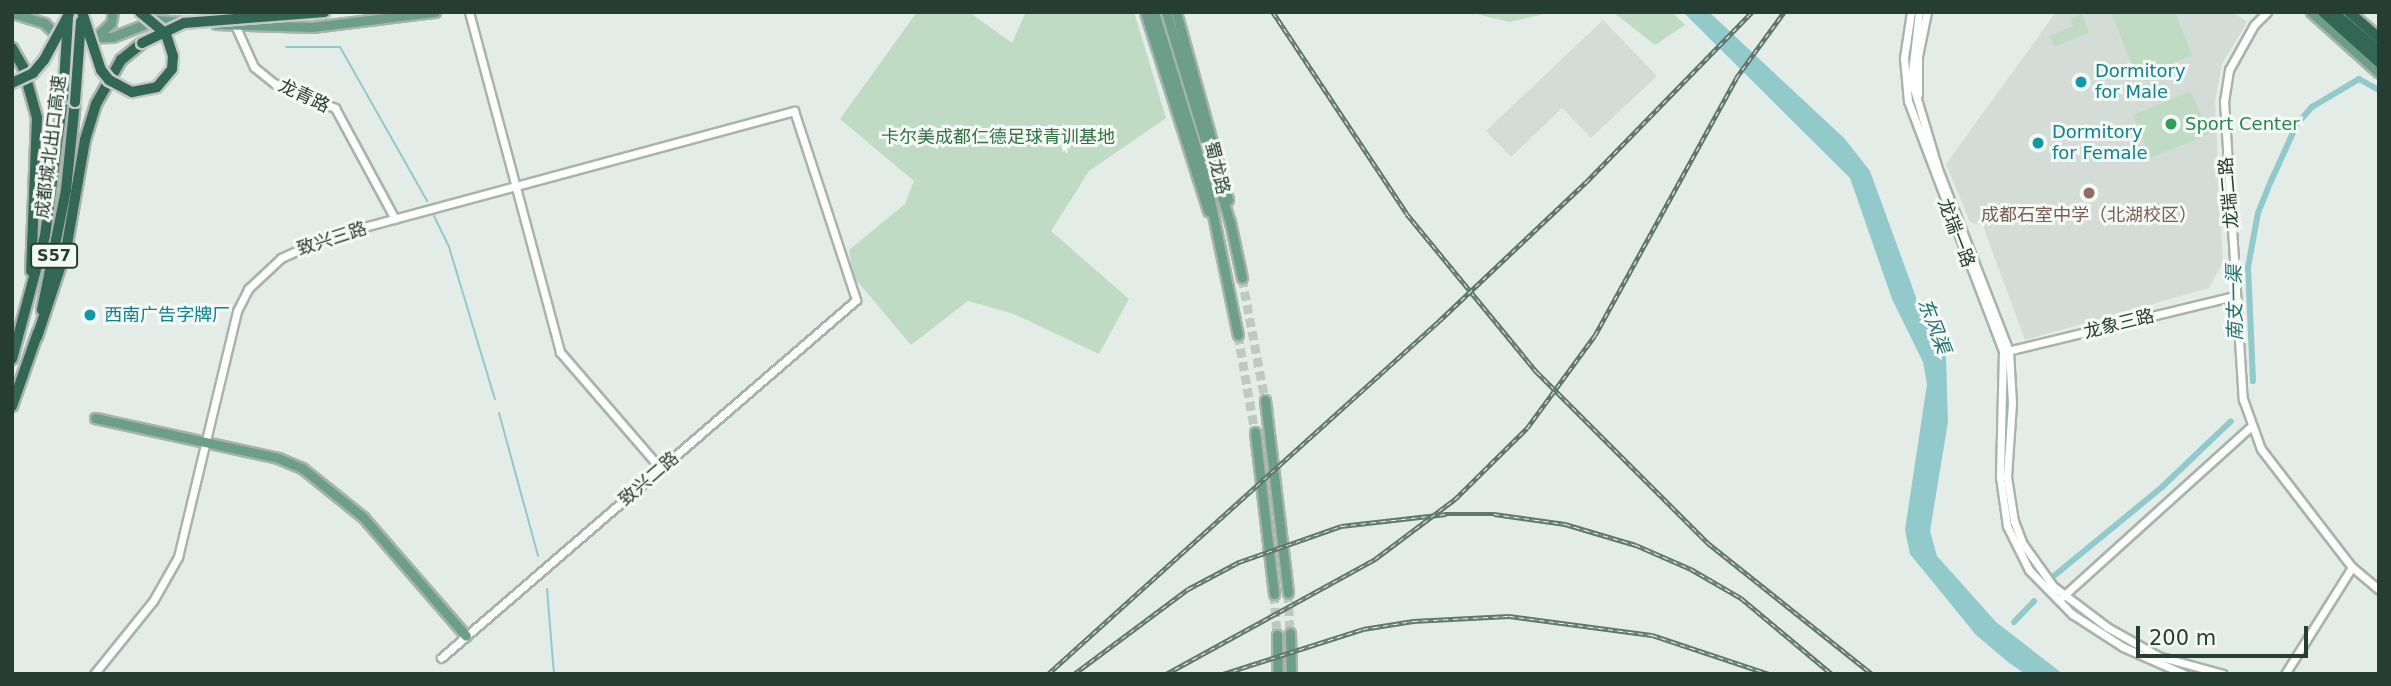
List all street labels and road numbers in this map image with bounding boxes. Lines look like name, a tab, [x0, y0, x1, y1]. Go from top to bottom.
street label: 成都城北出口高速	[32, 74, 70, 220]
street label: 龙青路	[275, 75, 333, 117]
street label: 蜀龙路	[1200, 139, 1234, 197]
street label: 龙瑞二路	[2215, 156, 2243, 230]
street label: 龙瑞一路	[1933, 196, 1979, 270]
street label: 致兴三路	[294, 218, 370, 260]
road number: S57	[30, 244, 78, 268]
street label: 龙象三路	[2081, 305, 2157, 343]
street label: 致兴二路	[615, 447, 683, 511]

